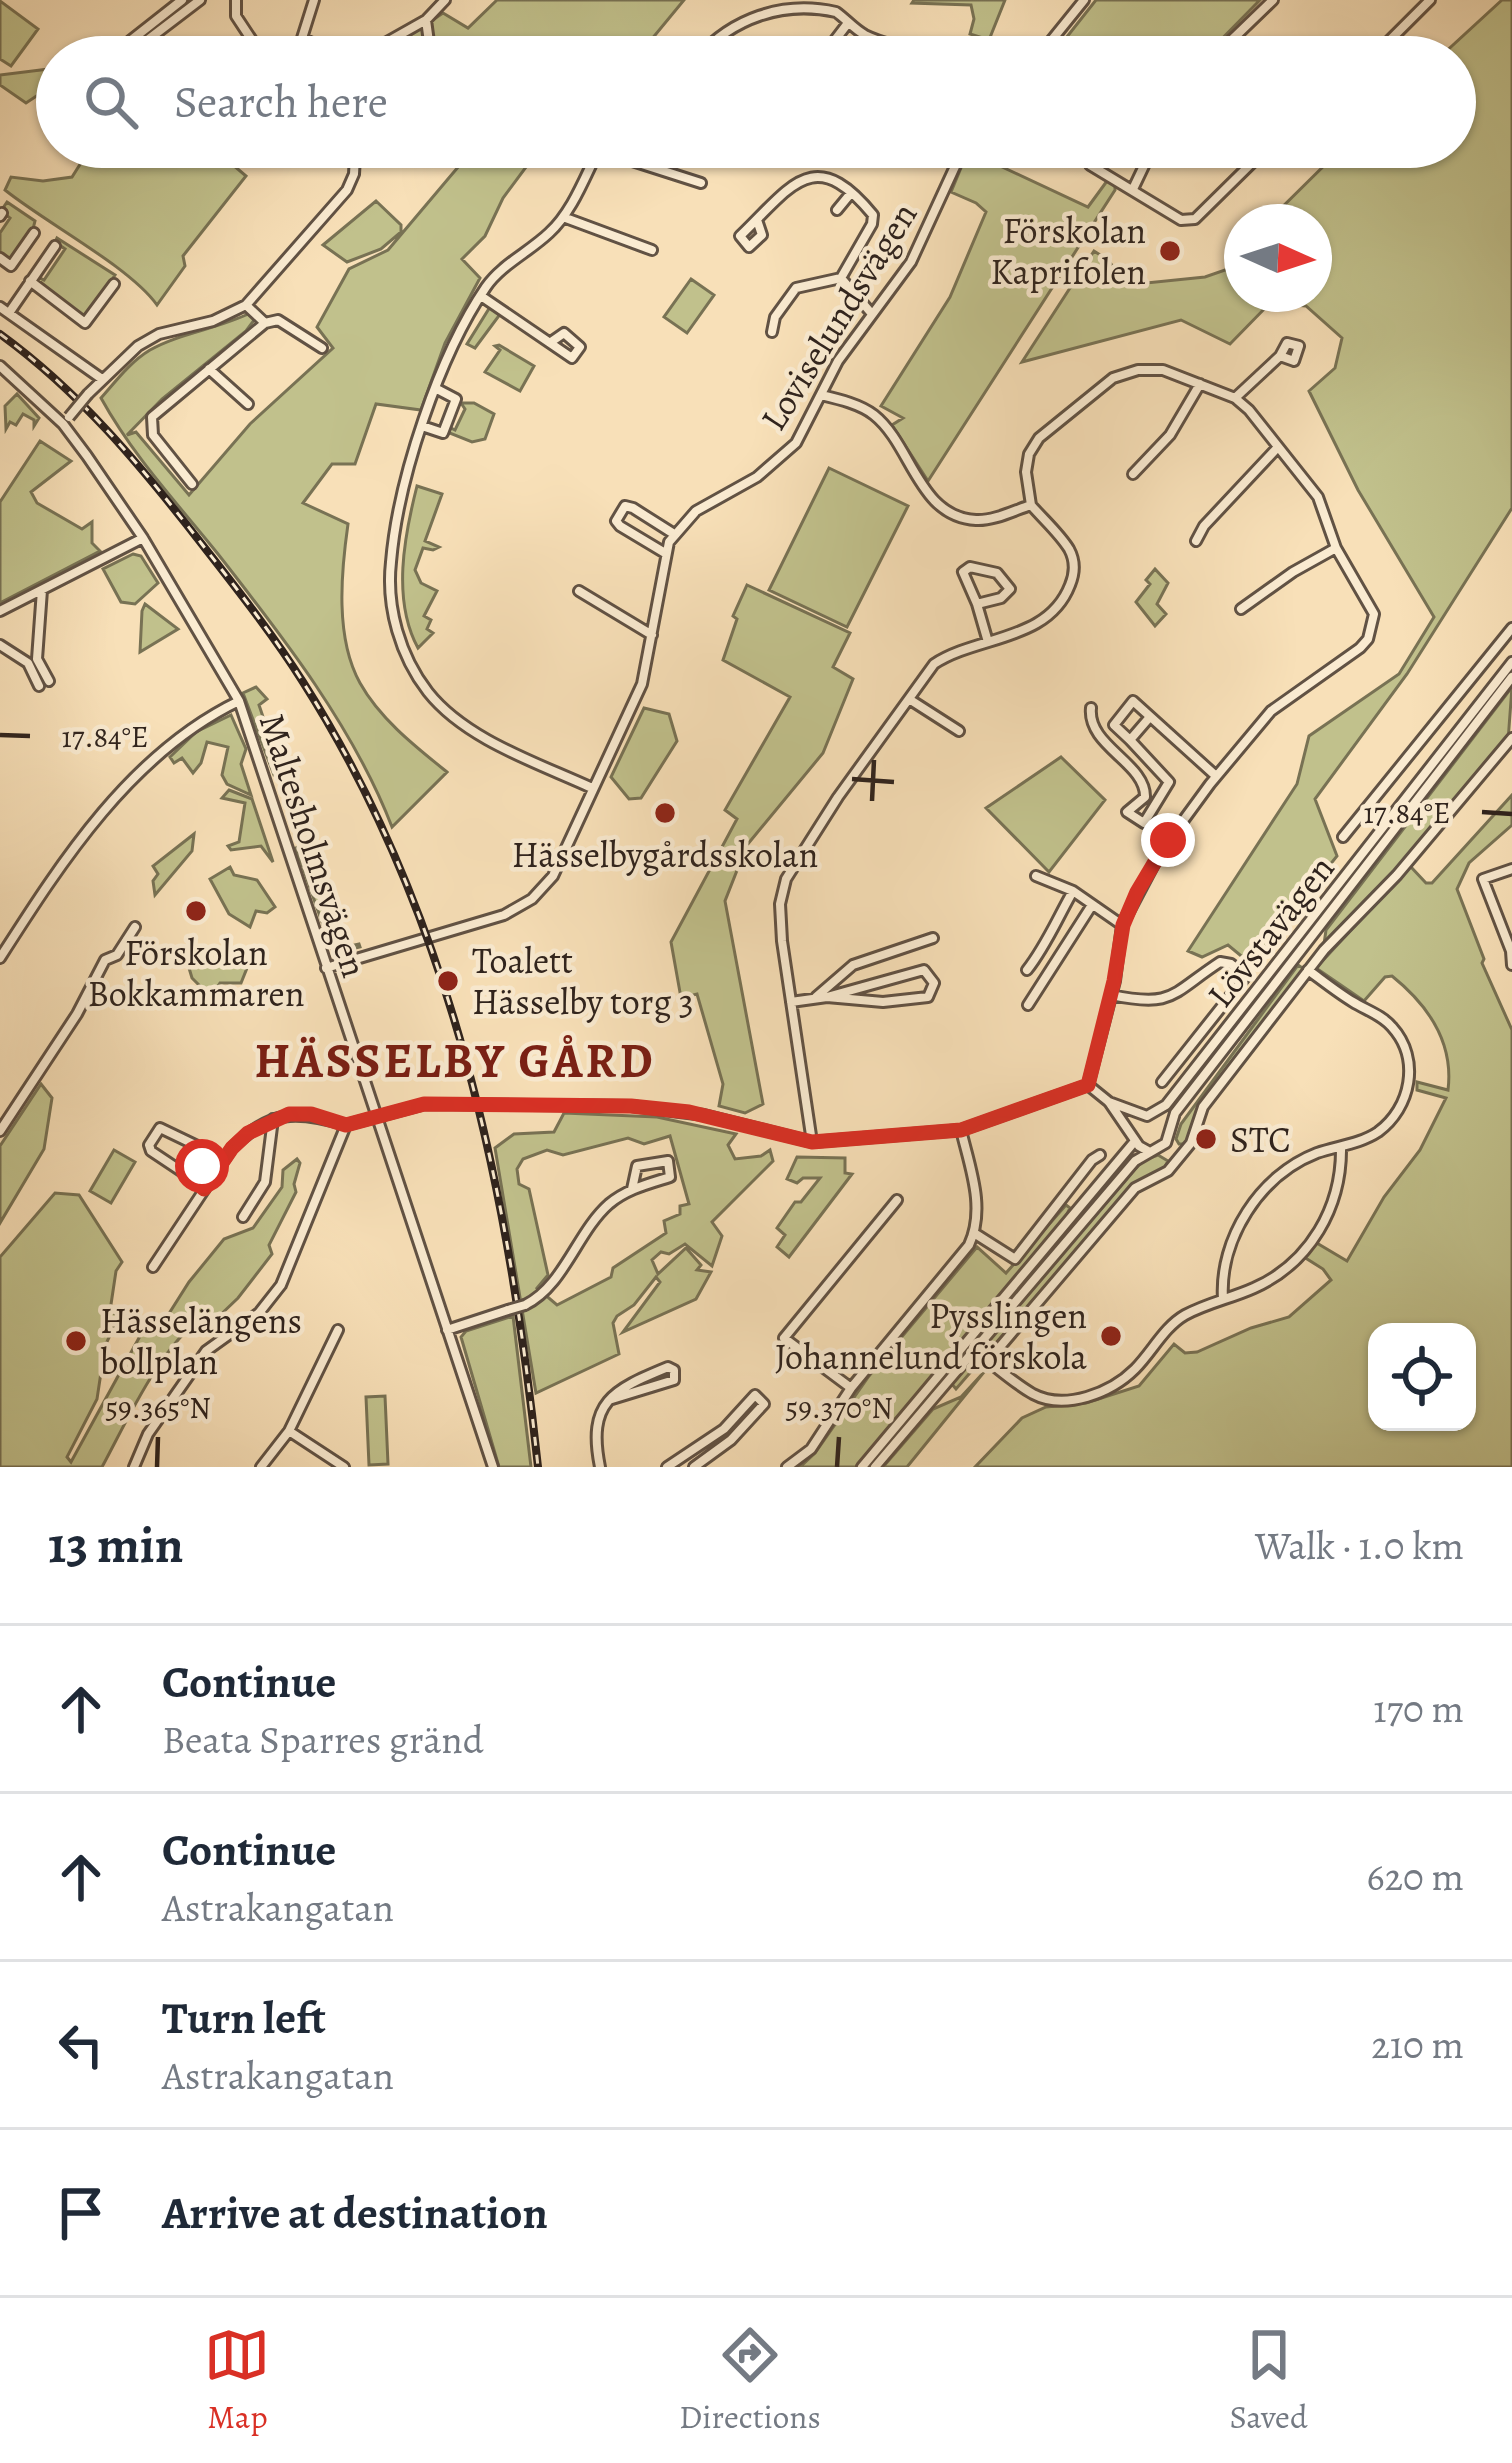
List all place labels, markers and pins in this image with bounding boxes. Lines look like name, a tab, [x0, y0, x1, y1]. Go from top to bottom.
place label: Förskolan Kaprifolen	[990, 206, 1146, 296]
marker: Förskolan Kaprifolen	[1157, 238, 1183, 264]
marker: Hässelbygårdsskolan	[652, 800, 678, 826]
place label: Hässelbygårdsskolan	[512, 830, 818, 879]
marker: Förskolan Bokkammaren	[183, 898, 209, 924]
place label: Förskolan Bokkammaren	[88, 928, 304, 1018]
place label: Toalett Hässelby torg 3	[472, 936, 694, 1026]
marker: Toalett Hässelby torg 3	[435, 968, 461, 994]
place label: STC	[1230, 1115, 1291, 1164]
marker: STC	[1193, 1126, 1219, 1152]
place label: Pysslingen Johannelund förskola	[775, 1291, 1087, 1381]
place label: Hässelängens bollplan	[100, 1296, 302, 1386]
marker: Pysslingen Johannelund förskola	[1098, 1323, 1124, 1349]
marker: Hässelängens bollplan	[63, 1328, 89, 1354]

